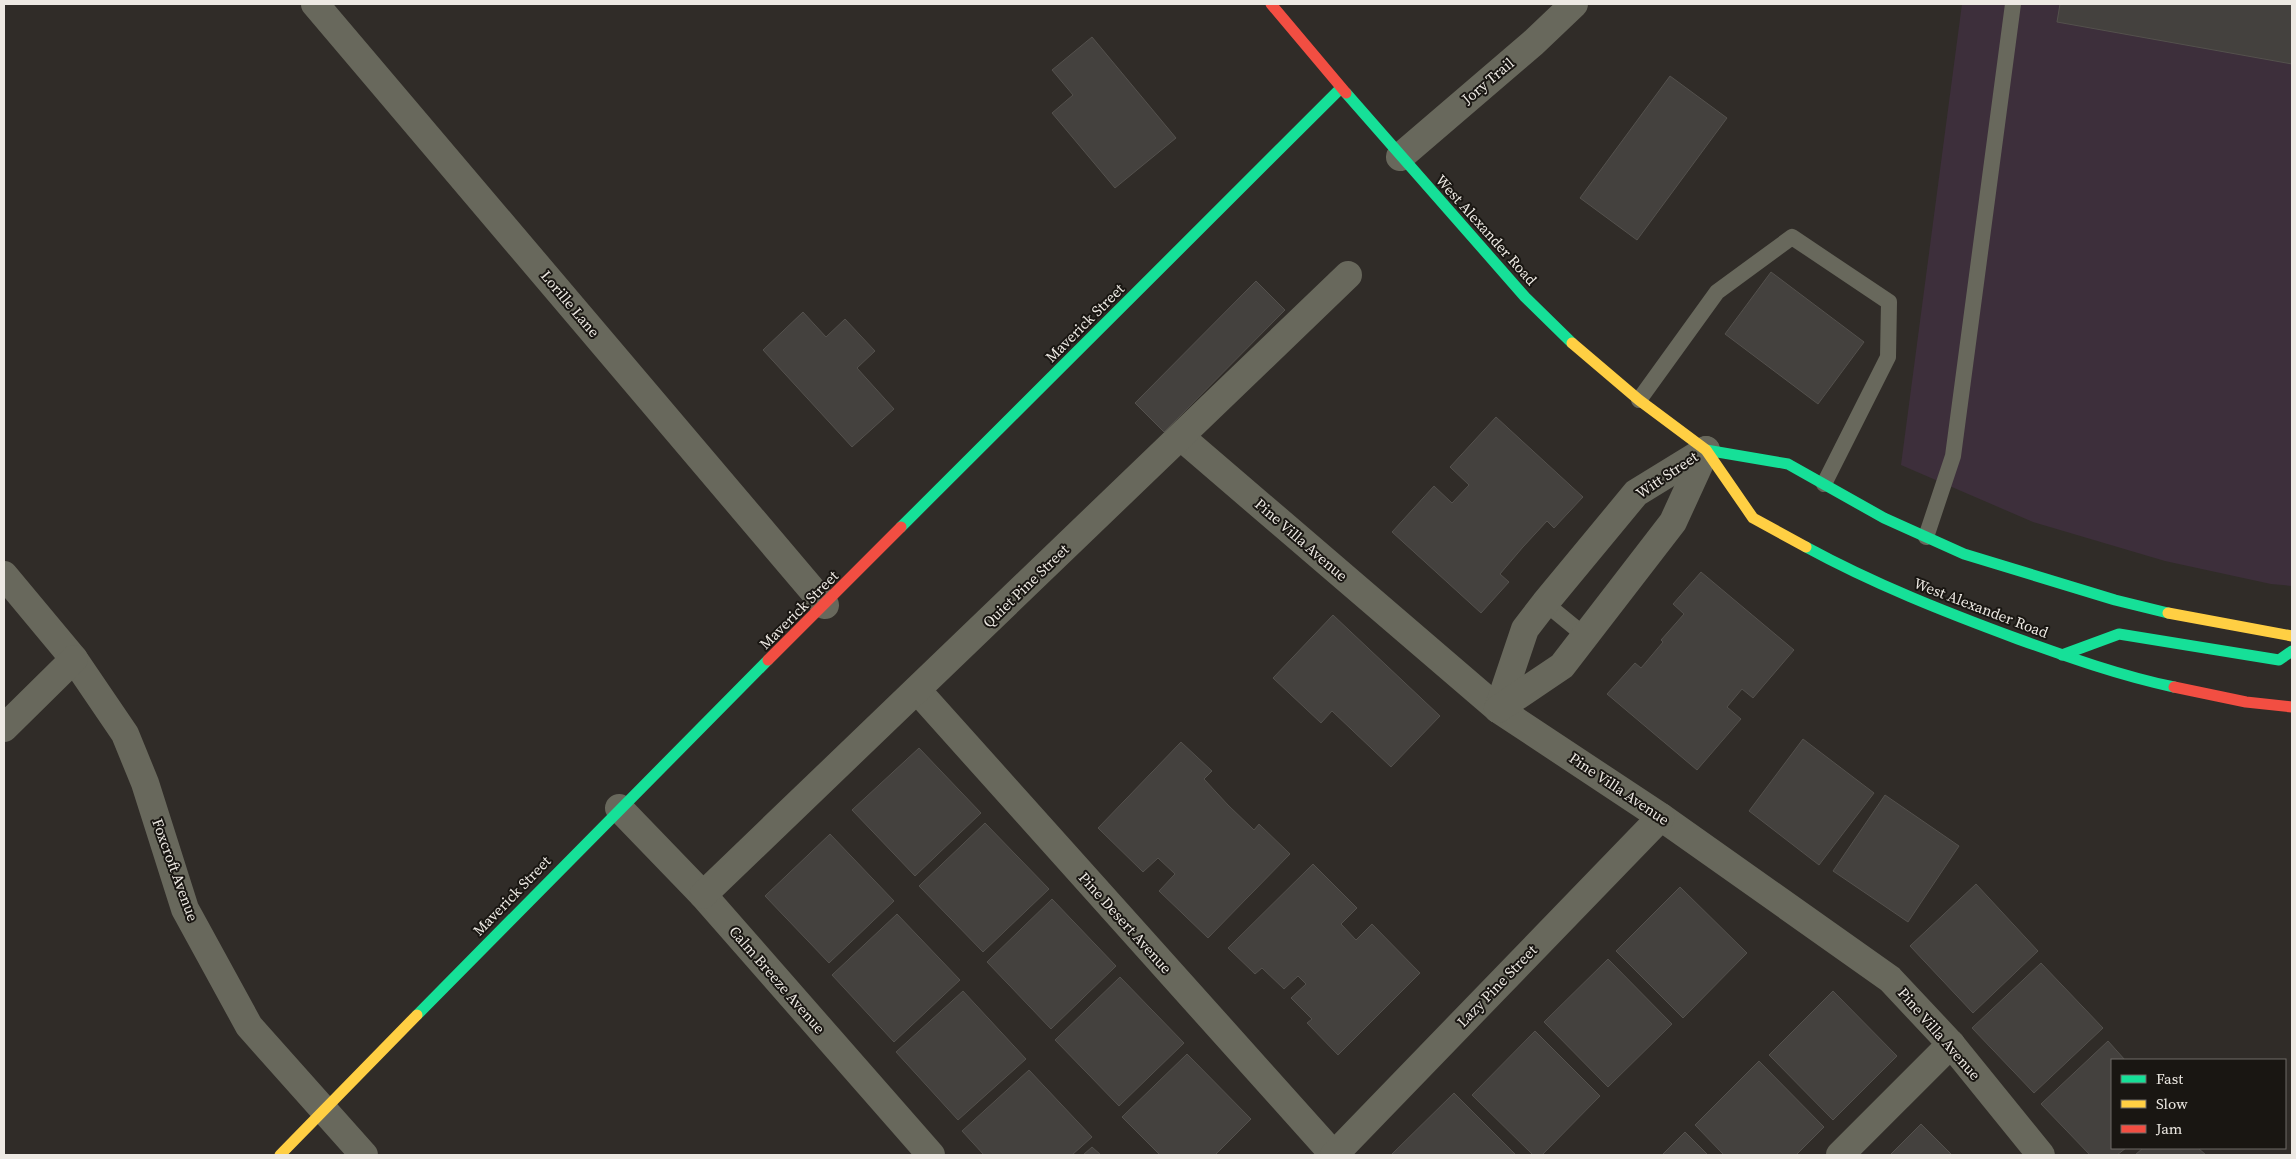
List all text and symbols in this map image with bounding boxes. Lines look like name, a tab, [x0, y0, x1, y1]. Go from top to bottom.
street label: Jory Trail	[1456, 52, 1519, 109]
street label: West Alexander Road	[1431, 170, 1542, 290]
street label: Lorille Lane	[536, 266, 605, 342]
street label: Maverick Street	[1040, 278, 1129, 367]
street label: Witt Street	[1632, 446, 1702, 503]
street label: Pine Villa Avenue	[1250, 493, 1352, 586]
street label: Quiet Pine Street	[978, 539, 1073, 632]
street label: Maverick Street	[754, 565, 843, 654]
street label: West Alexander Road	[1911, 572, 2052, 643]
street label: Pine Villa Avenue	[1565, 747, 1674, 830]
street label: Foxcroft Avenue	[147, 816, 204, 924]
street label: Maverick Street	[468, 851, 555, 940]
street label: Pine Desert Avenue	[1074, 867, 1177, 978]
street label: Calm Breeze Avenue	[725, 921, 830, 1038]
street label: Lazy Pine Street	[1452, 940, 1541, 1031]
street label: Pine Villa Avenue	[1893, 983, 1986, 1085]
legend	[2111, 1059, 2286, 1149]
text: Fast	[2156, 1068, 2183, 1089]
text: Slow	[2156, 1093, 2188, 1114]
text: Jam	[2155, 1118, 2183, 1139]

